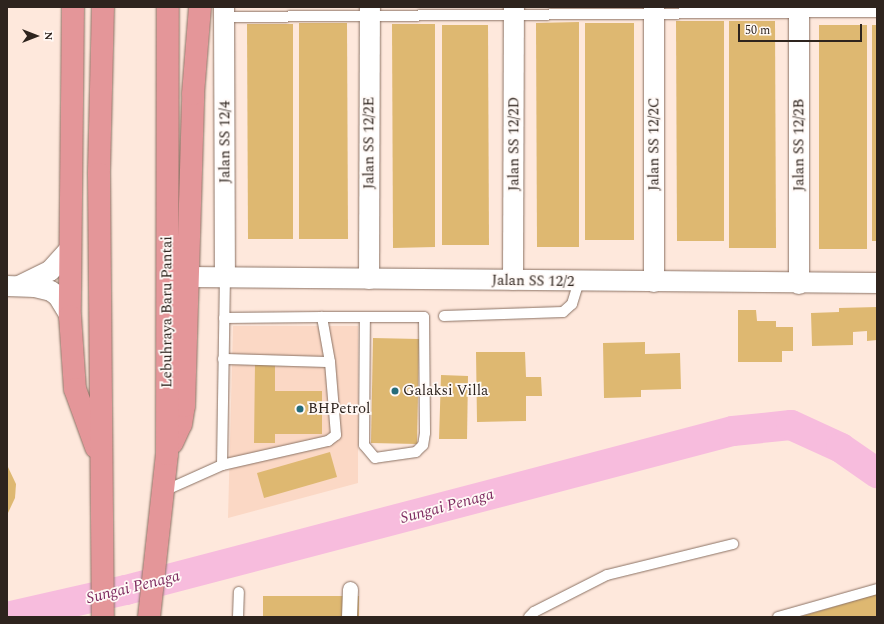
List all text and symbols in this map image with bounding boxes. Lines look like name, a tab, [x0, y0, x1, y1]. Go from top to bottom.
north arrow	[16, 16, 56, 56]
scale bar	[740, 16, 864, 42]
text: 50 m	[745, 21, 770, 40]
text: N	[40, 32, 57, 40]
street label: Jalan SS 12/2E	[360, 97, 378, 189]
street label: Jalan SS 12/2D	[505, 97, 523, 191]
street label: Jalan SS 12/2C	[645, 97, 663, 191]
street label: Jalan SS 12/2B	[790, 99, 808, 191]
street label: Jalan SS 12/4	[216, 101, 234, 183]
street label: Lebuhraya Baru Pantai	[158, 236, 176, 388]
street label: Jalan SS 12/2	[491, 271, 575, 291]
place label: Galaksi Villa	[403, 382, 488, 400]
marker: Galaksi Villa	[390, 386, 400, 396]
place label: BHPetrol	[308, 400, 370, 418]
marker: BHPetrol	[295, 404, 305, 414]
water label: Sungai Penaga	[398, 484, 496, 528]
water label: Sungai Penaga	[84, 566, 182, 608]

